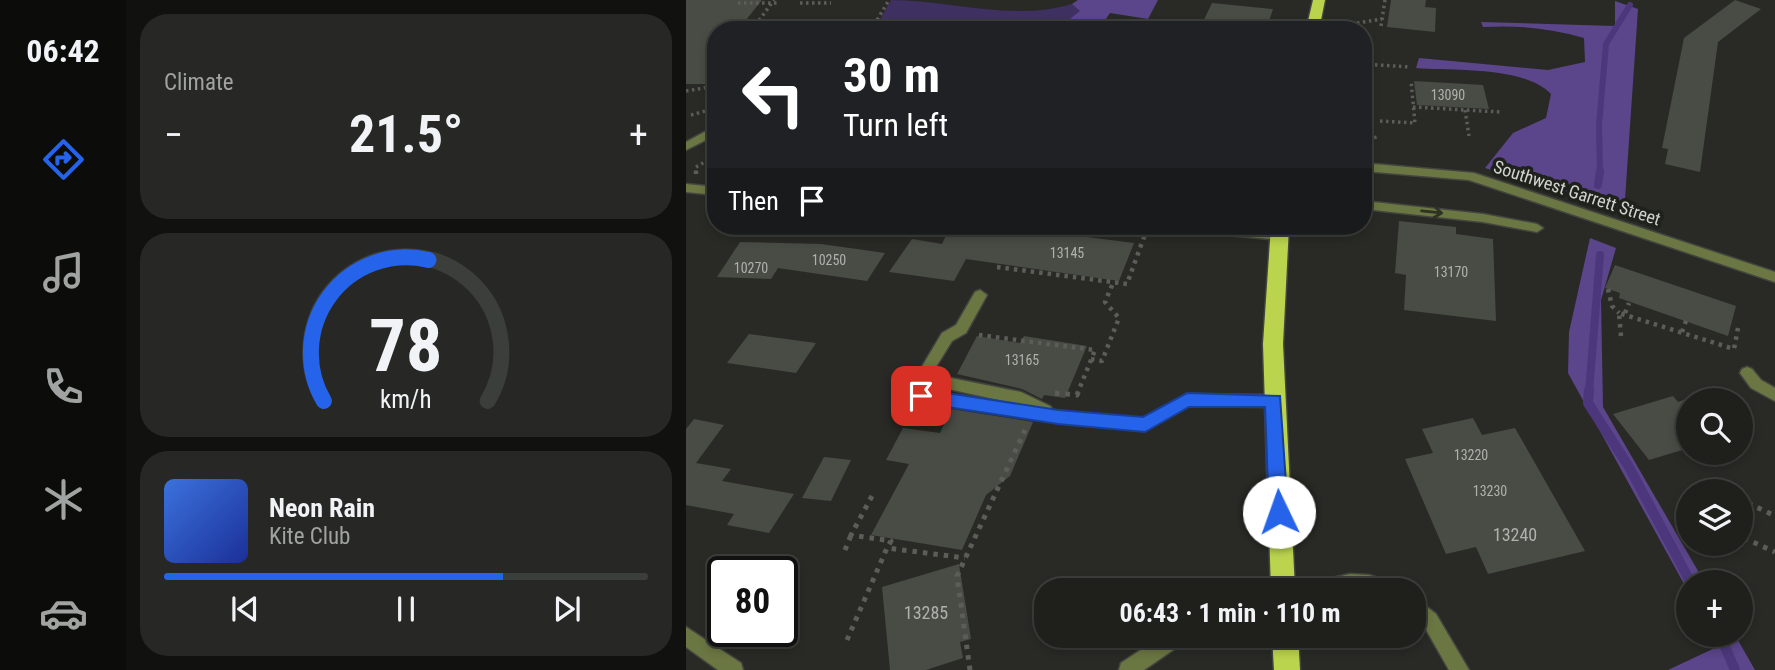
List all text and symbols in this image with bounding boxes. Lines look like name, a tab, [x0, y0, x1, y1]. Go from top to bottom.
text: 06:42	[26, 32, 100, 70]
text: 30 m	[843, 47, 940, 104]
icon: left	[728, 49, 819, 140]
text: Climate	[164, 69, 234, 96]
house number: 13090	[1431, 87, 1465, 103]
text: 21.5°	[349, 104, 463, 165]
text: Turn left	[843, 106, 948, 144]
text: −	[164, 113, 183, 157]
text: +	[629, 113, 648, 157]
icon: directions	[39, 135, 88, 184]
street label: Southwest Garrett Street	[1491, 156, 1663, 229]
icon: arrive	[793, 182, 831, 220]
text: Then	[728, 186, 779, 216]
one-way arrow	[1420, 206, 1442, 219]
house number: 13145	[1050, 245, 1084, 261]
icon: music	[39, 248, 88, 297]
house number: 10250	[812, 252, 846, 268]
house number: 10270	[734, 260, 768, 276]
house number: 13170	[1434, 264, 1468, 280]
text: 78	[369, 303, 443, 389]
house number: 13165	[1005, 352, 1039, 368]
icon: phone	[39, 362, 88, 411]
pin	[891, 366, 951, 426]
icon: arrive	[902, 377, 940, 415]
text: km/h	[380, 385, 432, 414]
map controls	[1676, 388, 1753, 647]
button: search	[1676, 388, 1753, 465]
house number: 13220	[1454, 447, 1488, 463]
icon: climate	[39, 475, 88, 524]
position arrow	[1242, 475, 1316, 549]
button: layers	[1676, 479, 1753, 556]
house number: 13230	[1473, 483, 1507, 499]
text: Neon Rain	[269, 493, 375, 523]
text: Kite Club	[269, 523, 350, 550]
house number: 13240	[1493, 524, 1537, 545]
speed limit sign: 80	[707, 556, 798, 647]
button: +	[1676, 570, 1753, 647]
icon: car	[39, 589, 88, 638]
icon: previous	[226, 590, 264, 628]
icon: pause	[387, 590, 425, 628]
icon: next	[548, 590, 586, 628]
text: 06:43 · 1 min · 110 m	[1120, 598, 1340, 628]
house number: 13285	[904, 602, 948, 623]

